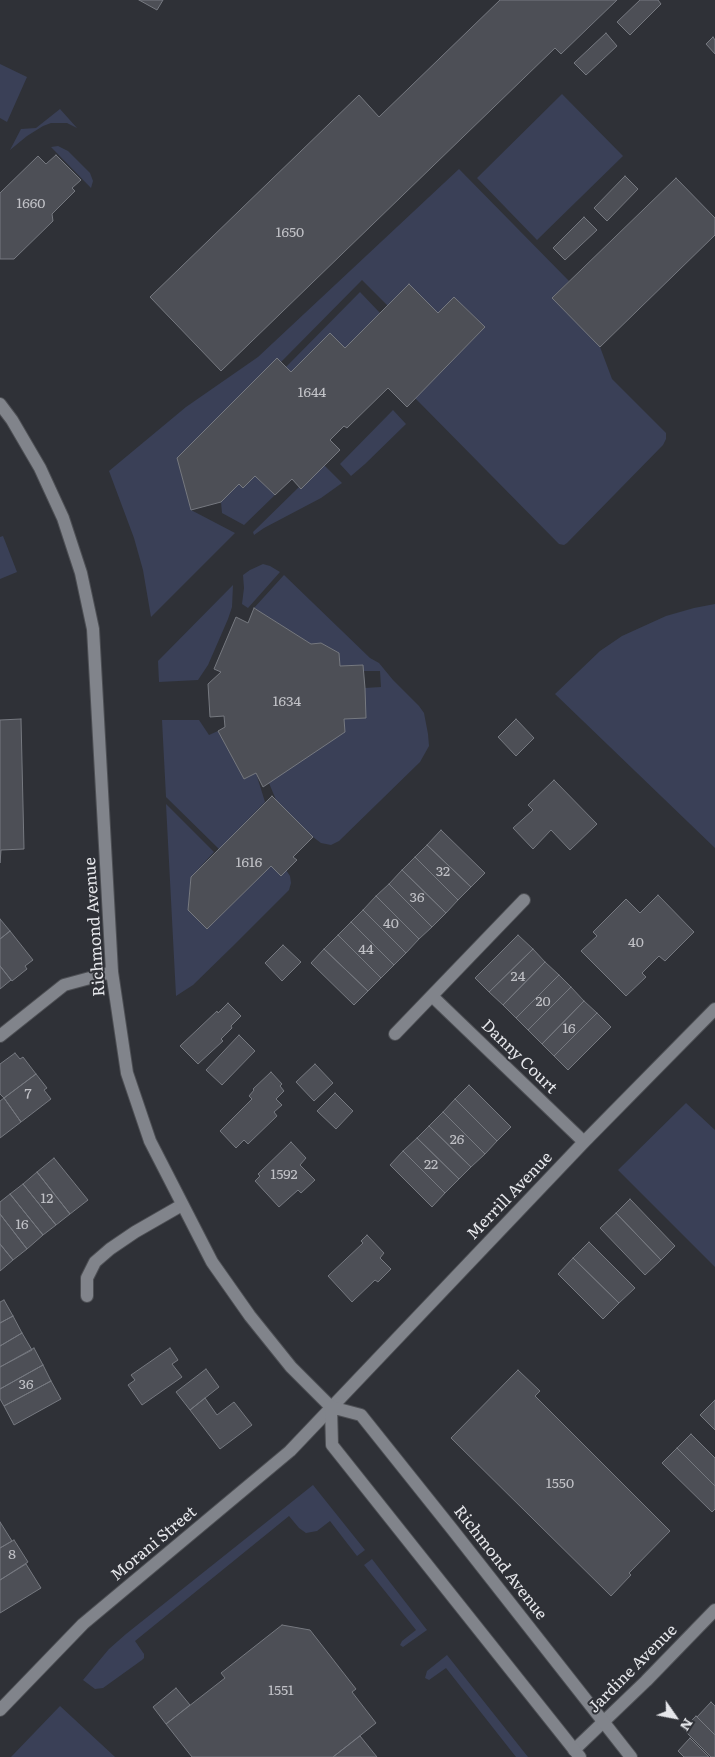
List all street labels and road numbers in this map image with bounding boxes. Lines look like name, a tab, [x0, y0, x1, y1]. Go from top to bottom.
street label: Richmond Avenue	[81, 857, 109, 997]
street label: Danny Court	[477, 1016, 561, 1098]
street label: Merrill Avenue	[463, 1148, 557, 1244]
street label: Richmond Avenue	[449, 1502, 551, 1624]
street label: Morani Street	[107, 1503, 201, 1585]
street label: Jardine Avenue	[585, 1621, 681, 1717]

